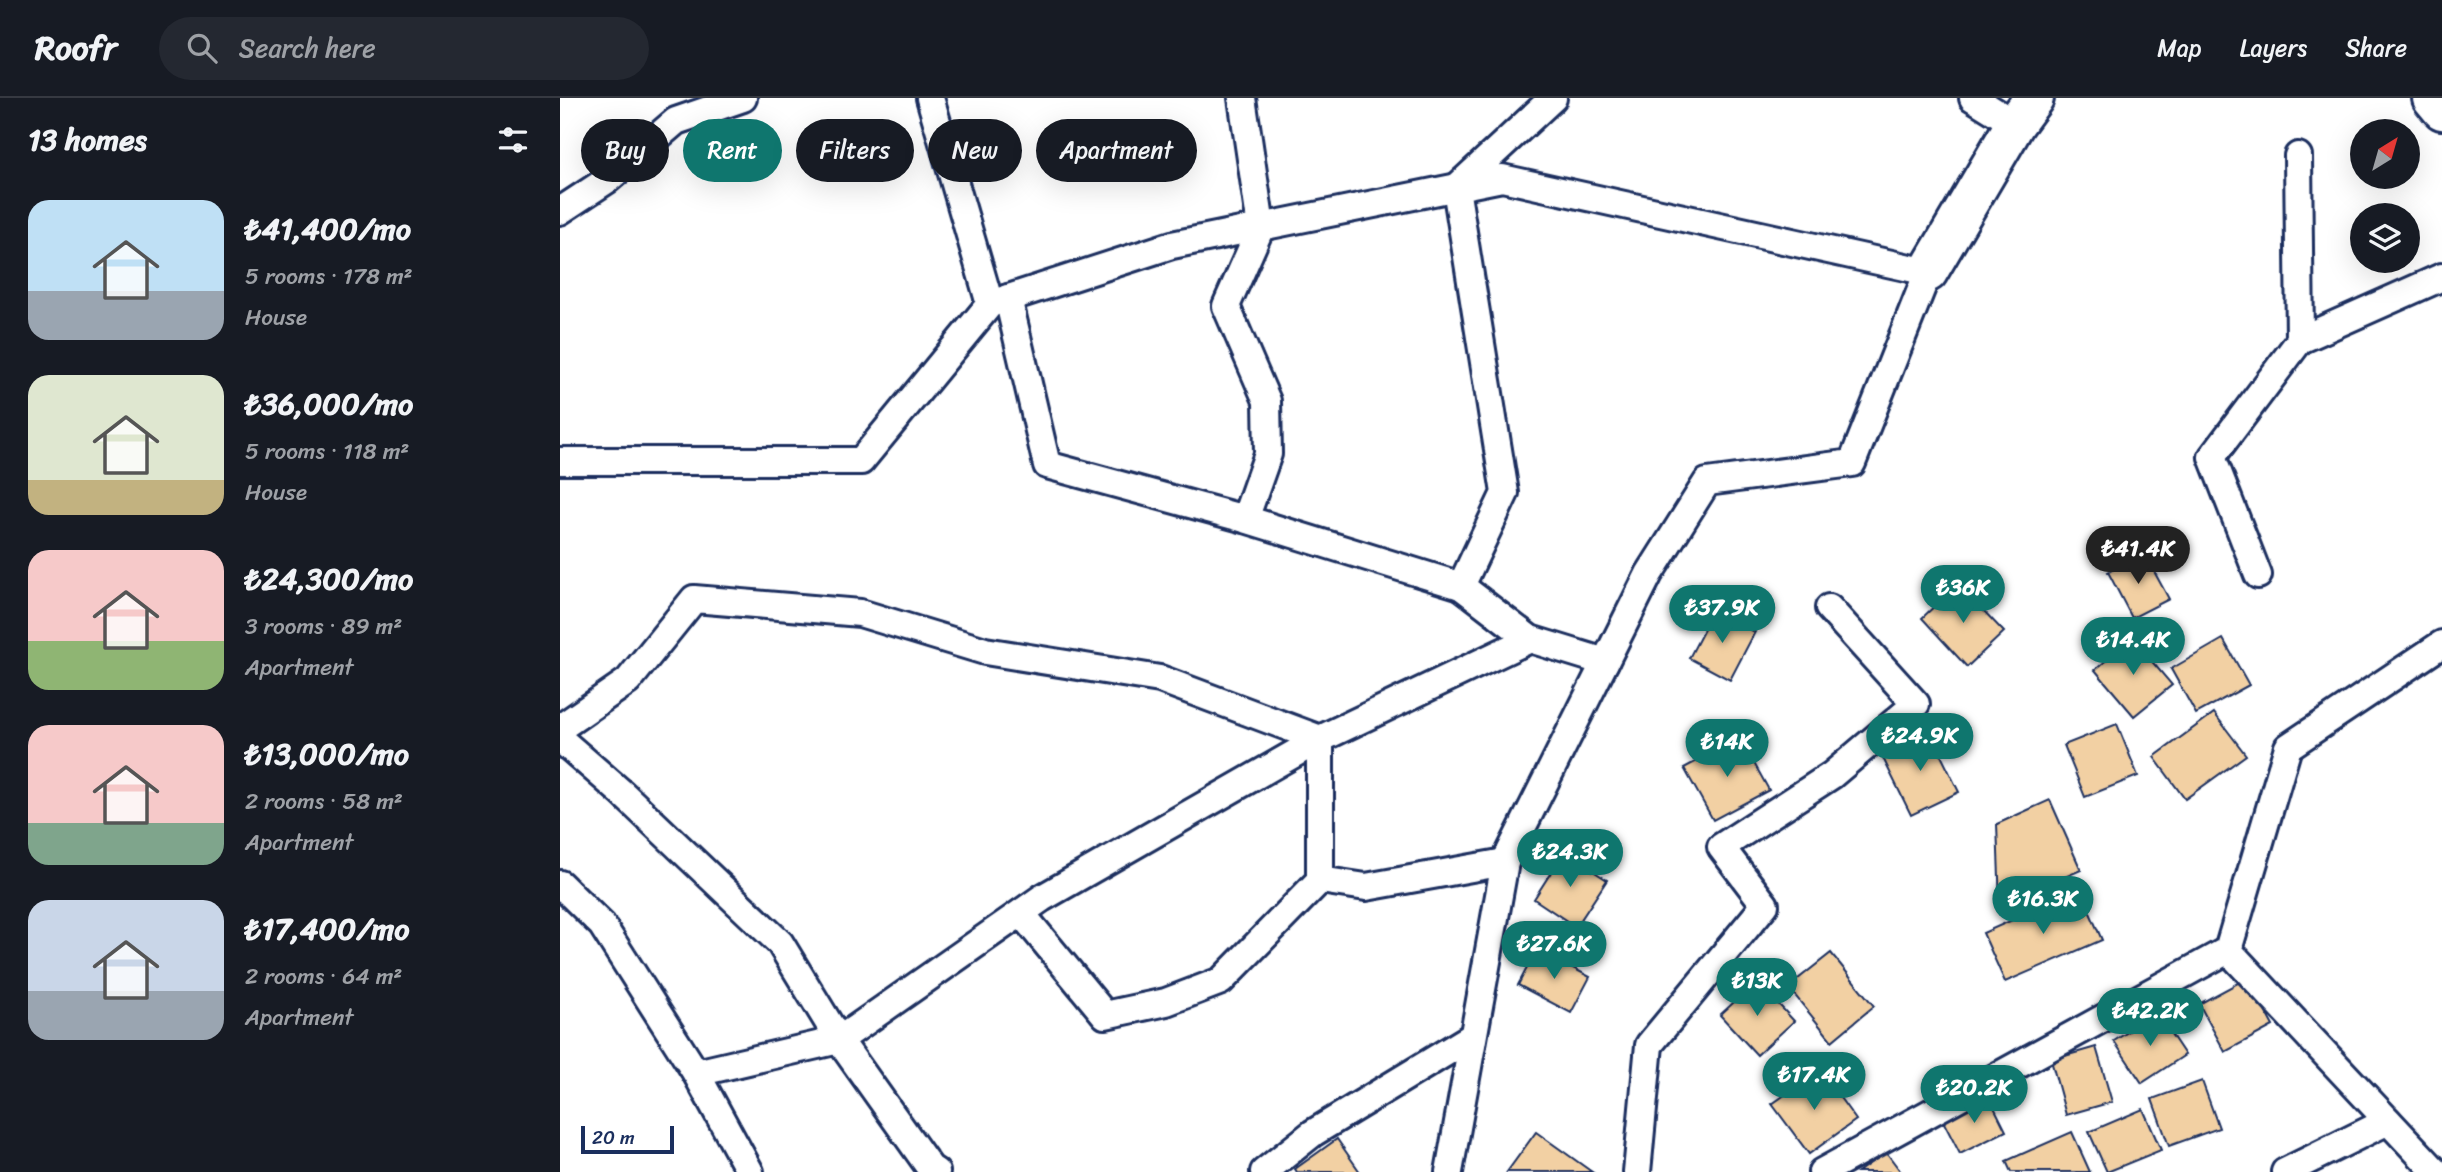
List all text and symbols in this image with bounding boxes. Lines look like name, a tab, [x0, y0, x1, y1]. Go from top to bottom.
search box	[159, 17, 649, 80]
text: Roofr	[35, 19, 117, 77]
text: Search here	[239, 25, 376, 71]
text: Map	[2157, 27, 2202, 69]
text: Layers	[2240, 27, 2307, 69]
text: Share	[2345, 27, 2407, 69]
icon: search	[183, 29, 221, 67]
text: 13 homes	[28, 113, 147, 167]
chip: Buy	[581, 119, 669, 182]
chip: Rent	[683, 119, 782, 182]
chip: Filters	[796, 119, 914, 182]
chip: New	[928, 119, 1022, 182]
chip: Apartment	[1036, 119, 1197, 182]
north arrow	[2350, 119, 2420, 189]
map controls	[2350, 119, 2420, 273]
icon: filters	[494, 121, 532, 159]
text: ₺41,400/mo	[245, 202, 411, 256]
button: layers	[2350, 203, 2420, 273]
icon: home	[84, 228, 168, 312]
text: 5 rooms · 178 m²	[245, 256, 413, 297]
text: House	[245, 297, 307, 338]
text: ₺36,000/mo	[245, 377, 413, 431]
icon: home	[84, 403, 168, 487]
text: 5 rooms · 118 m²	[245, 431, 409, 472]
text: House	[245, 472, 307, 513]
pin: ₺41.4K	[2081, 526, 2195, 586]
text: ₺41.4K	[2102, 528, 2174, 569]
text: ₺24,300/mo	[245, 552, 413, 606]
pin: ₺36K	[1922, 566, 2004, 625]
text: ₺36K	[1937, 567, 1989, 608]
icon: home	[84, 578, 168, 662]
pin: ₺37.9K	[1665, 586, 1779, 645]
text: ₺37.9K	[1685, 587, 1759, 628]
text: 3 rooms · 89 m²	[245, 606, 402, 647]
pin: ₺14.4K	[2076, 618, 2190, 677]
text: ₺14.4K	[2097, 619, 2169, 660]
text: Apartment	[245, 647, 354, 688]
pin: ₺24.9K	[1863, 714, 1977, 773]
text: ₺24.9K	[1882, 715, 1958, 756]
pin: ₺14K	[1686, 720, 1768, 779]
text: ₺14K	[1702, 721, 1752, 762]
text: ₺13,000/mo	[245, 727, 409, 781]
icon: home	[84, 753, 168, 837]
text: 2 rooms · 58 m²	[245, 781, 403, 822]
text: Apartment	[245, 822, 354, 863]
pin: ₺24.3K	[1513, 830, 1627, 889]
text: ₺24.3K	[1533, 831, 1607, 872]
pin: ₺16.3K	[1986, 876, 2100, 936]
text: ₺16.3K	[2008, 878, 2078, 919]
text: ₺17,400/mo	[245, 902, 409, 956]
pin: ₺27.6K	[1497, 922, 1611, 981]
text: ₺27.6K	[1517, 923, 1591, 964]
icon: home	[84, 928, 168, 1012]
text: 2 rooms · 64 m²	[245, 956, 402, 997]
pin: ₺13K	[1716, 958, 1798, 1018]
text: ₺13K	[1732, 960, 1782, 1001]
pin: ₺42.2K	[2093, 988, 2207, 1048]
text: ₺42.2K	[2113, 990, 2187, 1031]
text: Apartment	[245, 997, 354, 1038]
pin: ₺17.4K	[1757, 1052, 1871, 1112]
text: ₺17.4K	[1778, 1054, 1850, 1095]
pin: ₺20.2K	[1917, 1066, 2031, 1125]
text: ₺20.2K	[1937, 1067, 2011, 1108]
text: 20 m	[592, 1121, 635, 1154]
scale bar	[581, 1123, 674, 1155]

